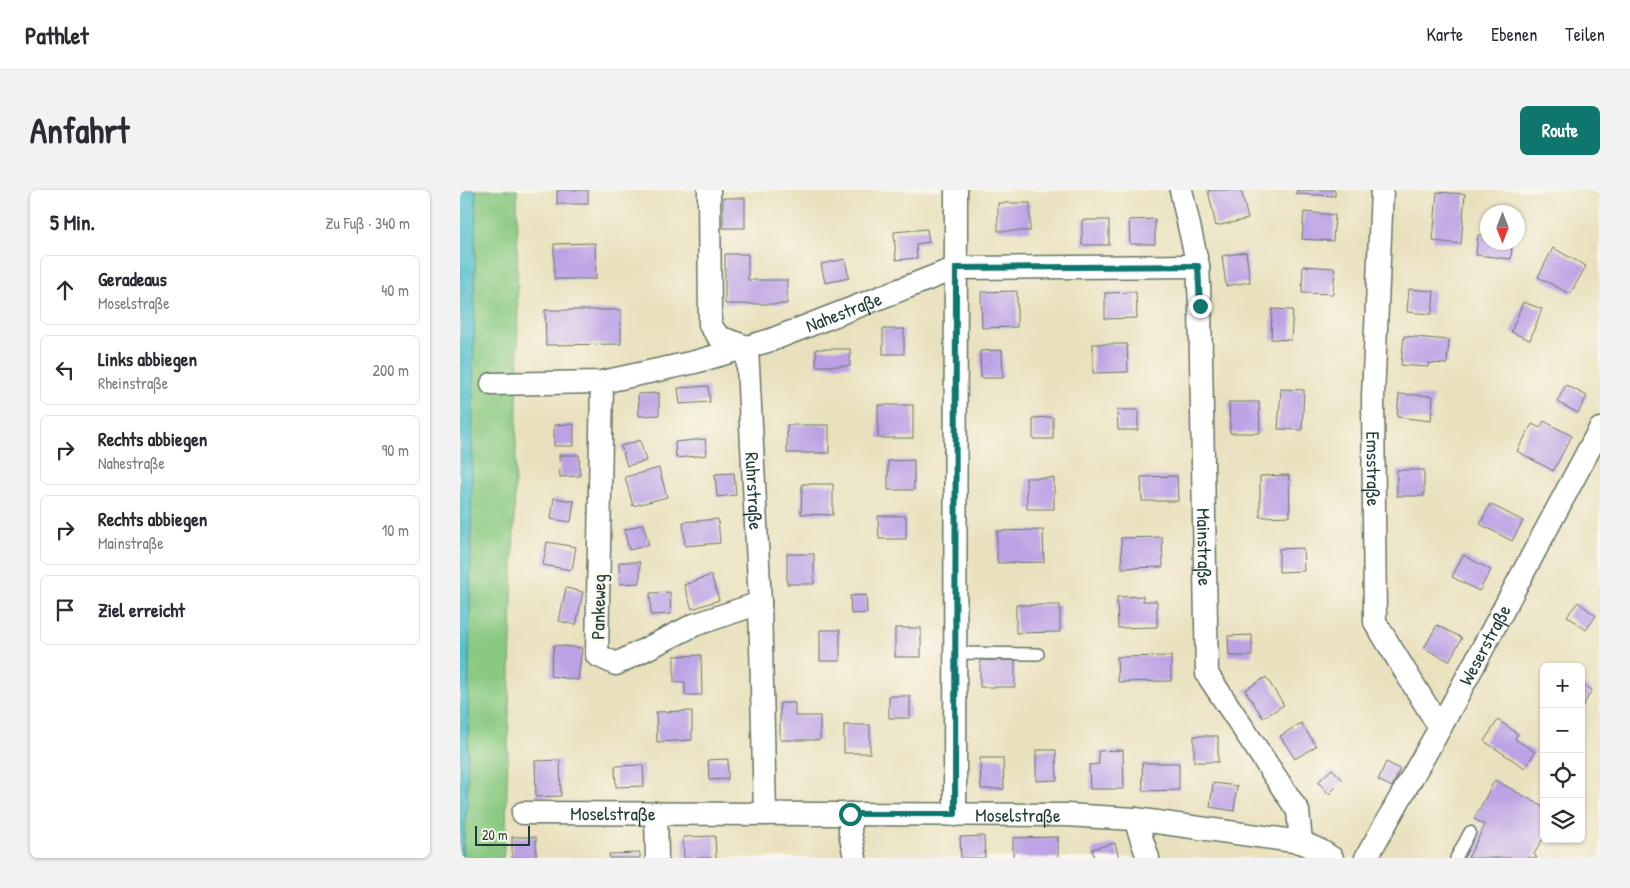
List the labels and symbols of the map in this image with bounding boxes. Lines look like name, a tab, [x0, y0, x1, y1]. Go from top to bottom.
north arrow	[1480, 205, 1525, 250]
street label: Nahestraße	[802, 285, 886, 338]
route end	[1189, 295, 1212, 318]
street label: Emsstraße	[1360, 431, 1387, 507]
street label: Ruhrstraße	[739, 452, 769, 531]
street label: Mainstraße	[1191, 508, 1218, 587]
street label: Pankeweg	[584, 574, 612, 640]
street label: Weserstraße	[1452, 600, 1517, 690]
street label: Moselstraße	[570, 800, 656, 826]
street label: Moselstraße	[975, 802, 1061, 828]
route start	[839, 803, 862, 826]
scale bar	[475, 823, 530, 846]

